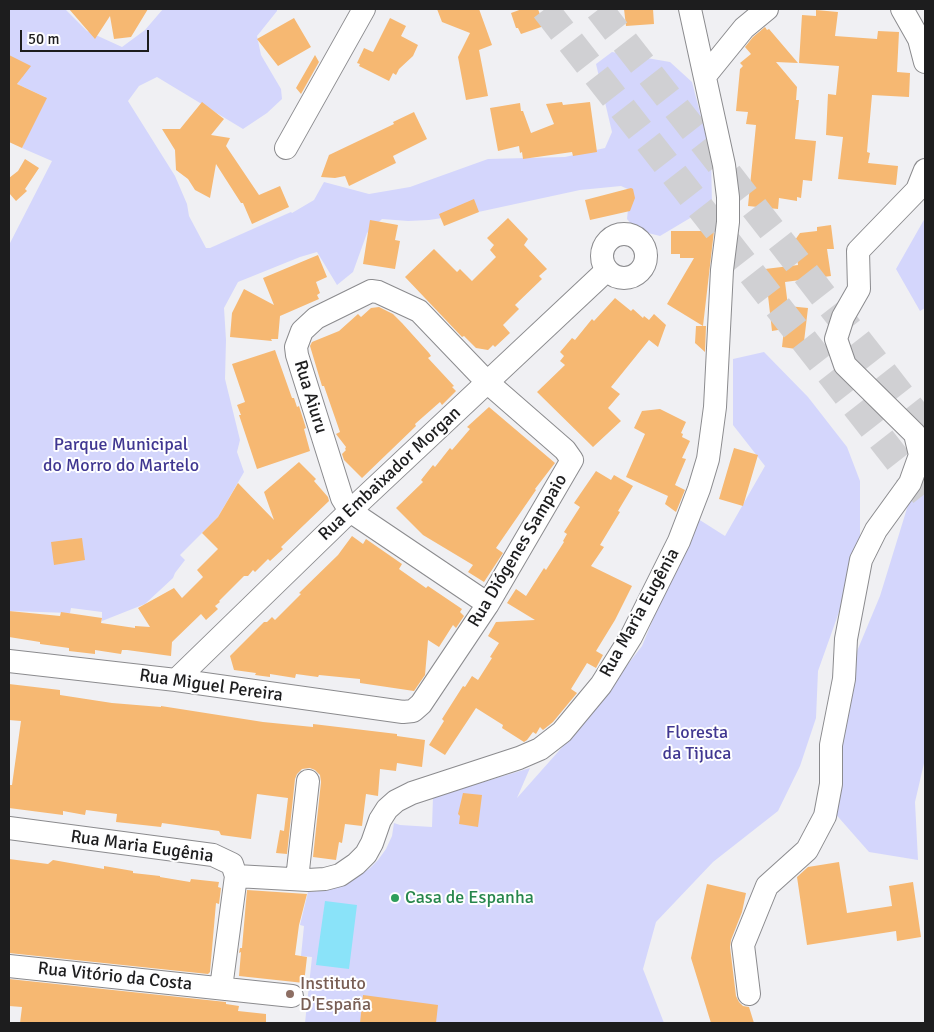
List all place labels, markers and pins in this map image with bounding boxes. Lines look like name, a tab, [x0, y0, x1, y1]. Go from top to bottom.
place label: Casa de Espanha	[405, 887, 534, 909]
marker: Casa de Espanha	[389, 892, 401, 904]
place label: Instituto D'España	[300, 973, 371, 1016]
marker: Instituto D'España	[284, 988, 296, 1000]

